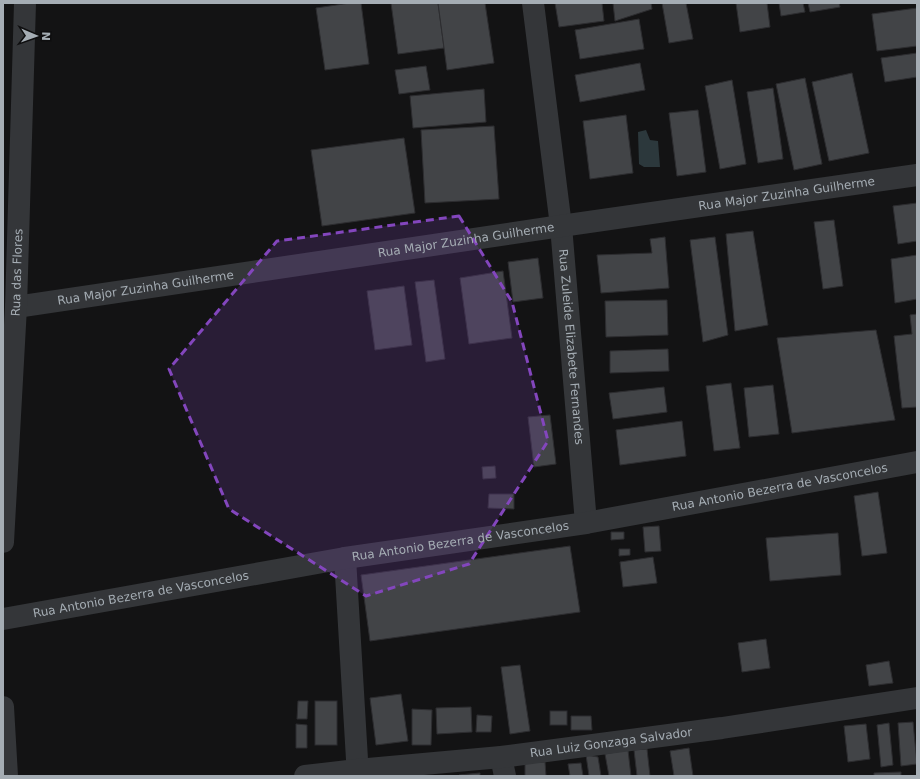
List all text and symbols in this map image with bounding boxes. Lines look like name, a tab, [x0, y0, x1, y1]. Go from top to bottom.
north arrow	[16, 16, 56, 56]
text: N	[39, 31, 52, 41]
street label: Rua Major Zuzinha Guilherme	[698, 174, 876, 213]
street label: Rua Major Zuzinha Guilherme	[377, 220, 555, 260]
street label: Rua das Flores	[9, 228, 25, 317]
street label: Rua Zuleide Elizabete Fernandes	[556, 248, 586, 445]
street label: Rua Major Zuzinha Guilherme	[56, 268, 235, 308]
street label: Rua Antonio Bezerra de Vasconcelos	[671, 461, 889, 514]
street label: Rua Antonio Bezerra de Vasconcelos	[351, 519, 570, 564]
street label: Rua Antonio Bezerra de Vasconcelos	[32, 568, 250, 621]
street label: Rua Luiz Gonzaga Salvador	[529, 725, 693, 760]

